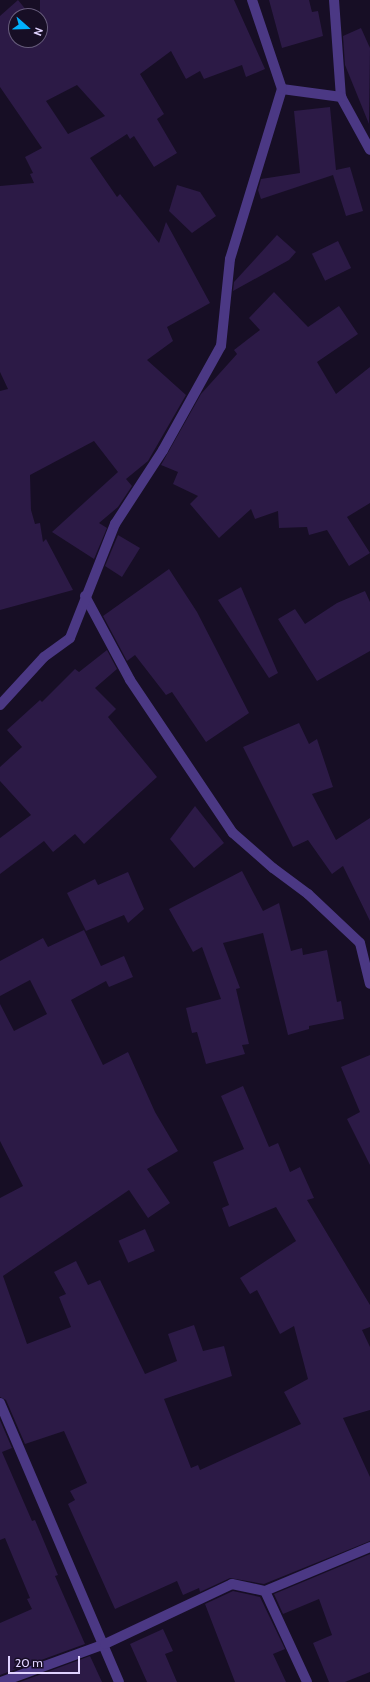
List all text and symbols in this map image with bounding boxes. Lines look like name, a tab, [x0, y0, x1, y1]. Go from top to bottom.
north arrow	[8, 8, 48, 48]
text: N	[30, 26, 46, 38]
scale bar	[10, 1648, 82, 1674]
text: 20 m	[15, 1655, 43, 1670]

